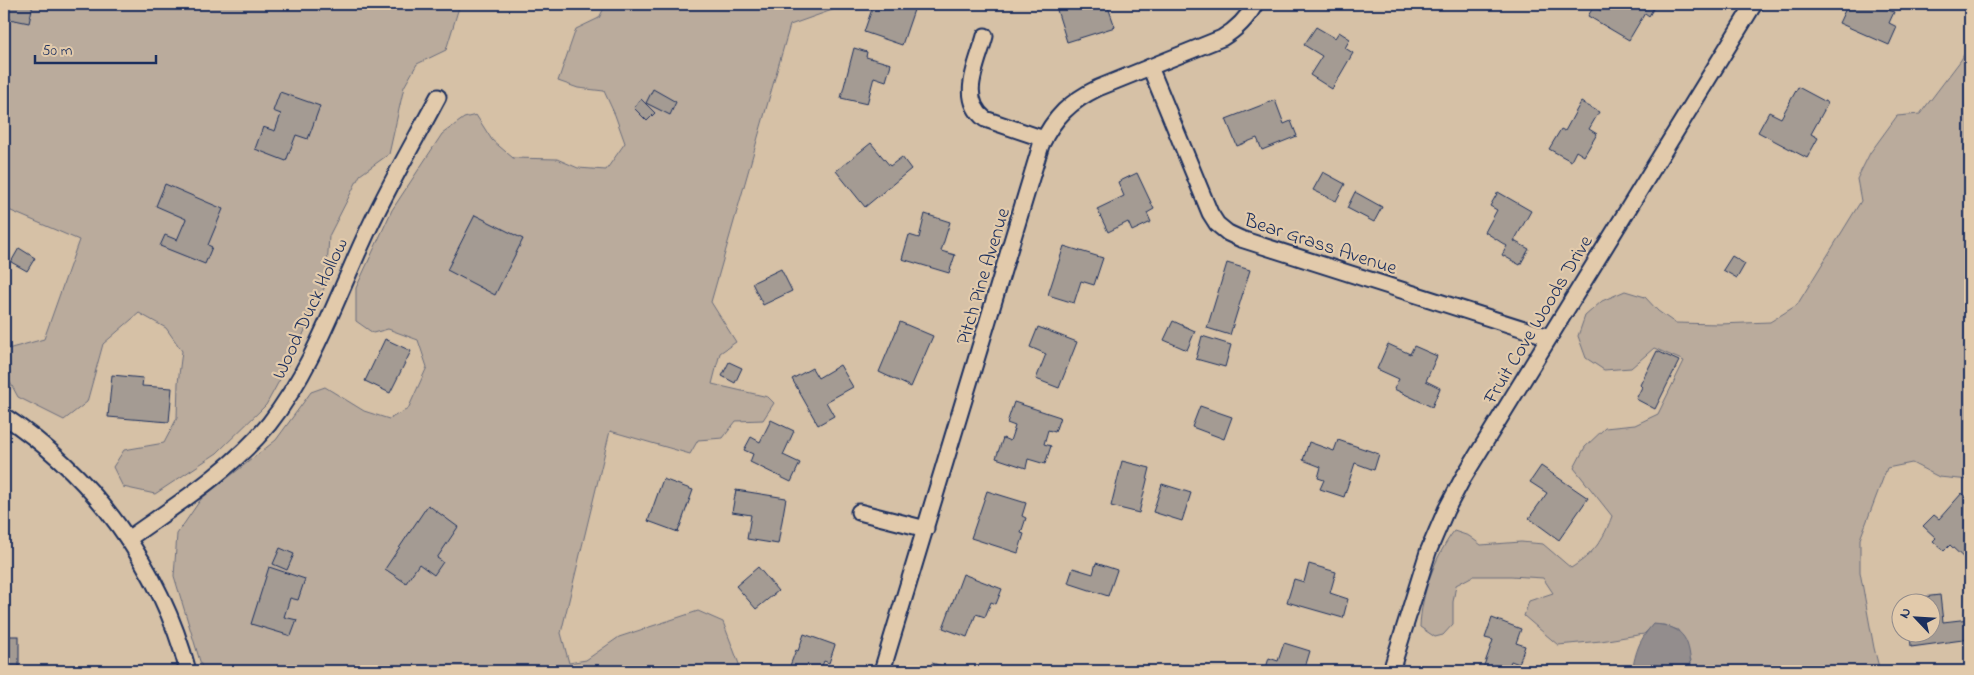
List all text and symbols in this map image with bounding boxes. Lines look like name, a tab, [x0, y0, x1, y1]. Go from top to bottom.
scale bar	[35, 32, 156, 64]
text: 50 m	[42, 40, 73, 62]
street label: Pitch Pine Avenue	[950, 205, 1019, 349]
street label: Bear Grass Avenue	[1239, 207, 1400, 284]
street label: Fruit Cove Woods Drive	[1477, 230, 1601, 411]
street label: Wood Duck Hollow	[266, 234, 357, 384]
north arrow	[1892, 592, 1942, 642]
text: N	[1894, 604, 1917, 622]

